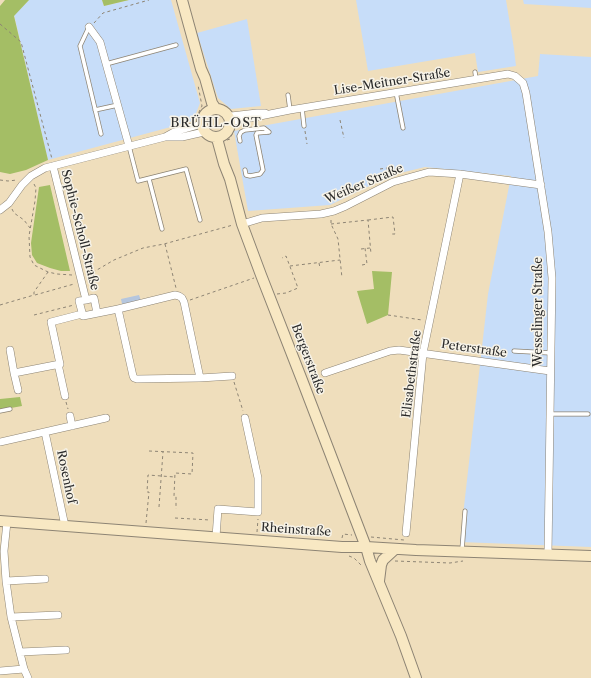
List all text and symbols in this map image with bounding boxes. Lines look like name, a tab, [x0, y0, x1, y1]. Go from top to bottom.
street label: Lise-Meitner-Straße	[333, 66, 451, 98]
district label: BRÜHL-OST	[170, 115, 262, 131]
street label: Weißer Straße	[323, 161, 405, 207]
street label: Sophie-Scholl-Straße	[58, 168, 102, 292]
street label: Wesselinger Straße	[532, 257, 546, 367]
street label: Bergerstraße	[288, 322, 328, 396]
street label: Elisabethstraße	[399, 329, 425, 419]
street label: Peterstraße	[440, 337, 508, 361]
street label: Rosenhof	[53, 449, 79, 505]
street label: Rheinstraße	[261, 520, 331, 540]

